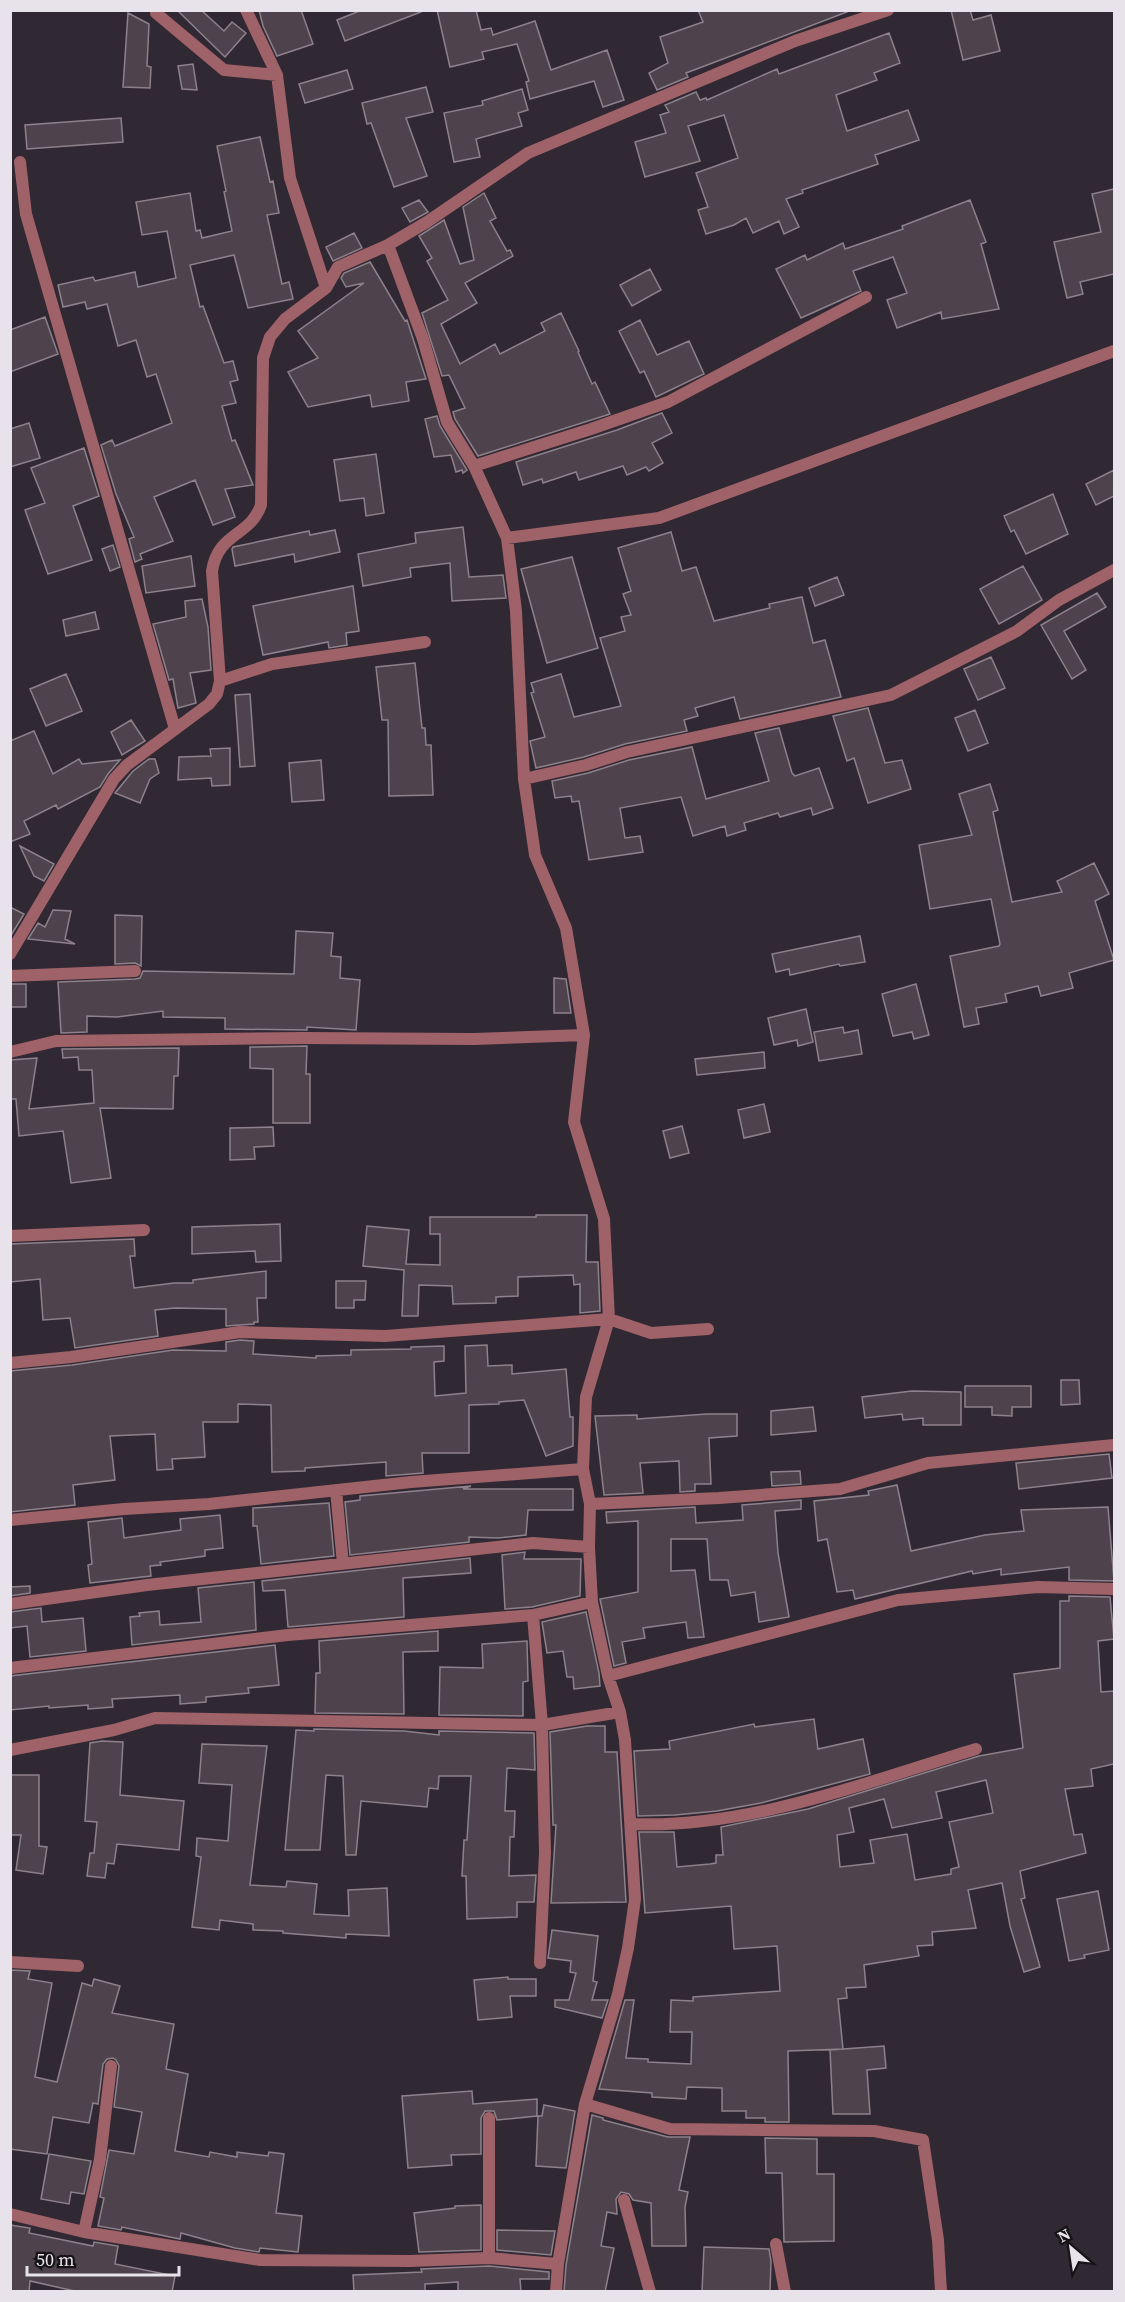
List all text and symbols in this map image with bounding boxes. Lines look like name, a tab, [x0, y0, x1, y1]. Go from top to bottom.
north arrow	[1041, 2218, 1101, 2278]
text: N	[1053, 2222, 1074, 2247]
scale bar	[27, 2239, 178, 2277]
text: 50 m	[36, 2247, 74, 2272]

